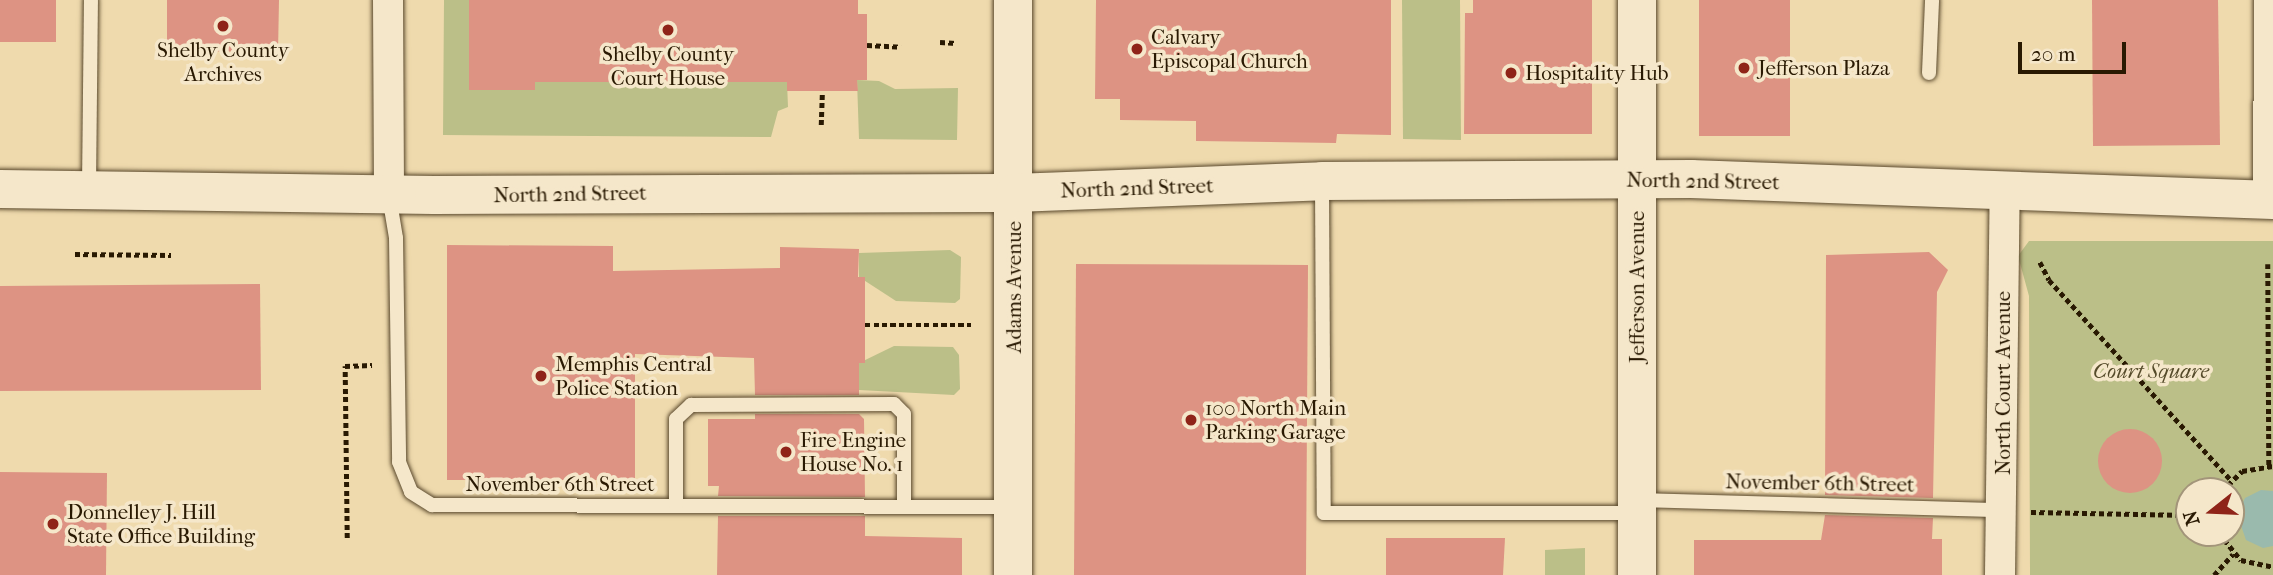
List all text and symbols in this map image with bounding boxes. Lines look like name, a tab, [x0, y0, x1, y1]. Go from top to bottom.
marker: Shelby County Archives	[215, 18, 231, 34]
marker: Shelby County Court House	[660, 22, 676, 38]
place label: Calvary Episcopal Church	[1151, 24, 1308, 74]
scale bar	[2021, 28, 2130, 72]
place label: Shelby County Archives	[157, 37, 289, 87]
place label: Shelby County Court House	[602, 41, 734, 91]
marker: Calvary Episcopal Church	[1129, 41, 1145, 57]
text: 20 m	[2031, 42, 2075, 66]
place label: Jefferson Plaza	[1758, 55, 1890, 81]
place label: Hospitality Hub	[1525, 60, 1669, 86]
marker: Jefferson Plaza	[1736, 60, 1752, 76]
marker: Hospitality Hub	[1503, 65, 1519, 81]
street label: North 2nd Street	[1626, 167, 1780, 195]
street label: North 2nd Street	[1060, 173, 1214, 203]
street label: North 2nd Street	[493, 180, 647, 208]
street label: Jefferson Avenue	[1624, 211, 1650, 363]
street label: Adams Avenue	[1001, 221, 1027, 353]
street label: North Court Avenue	[1990, 291, 2016, 475]
place label: Memphis Central Police Station	[555, 351, 712, 401]
park label: Court Square	[2093, 358, 2209, 384]
marker: Memphis Central Police Station	[533, 368, 549, 384]
place label: 100 North Main Parking Garage	[1205, 395, 1346, 445]
marker: 100 North Main Parking Garage	[1183, 412, 1199, 428]
place label: Fire Engine House No. 1	[800, 427, 906, 477]
marker: Fire Engine House No. 1	[778, 444, 794, 460]
street label: November 6th Street	[1725, 469, 1915, 497]
street label: November 6th Street	[465, 471, 655, 497]
north arrow	[2175, 477, 2245, 547]
place label: Donnelley J. Hill State Office Building	[67, 499, 255, 549]
text: N	[2179, 508, 2205, 528]
marker: Donnelley J. Hill State Office Building	[45, 516, 61, 532]

